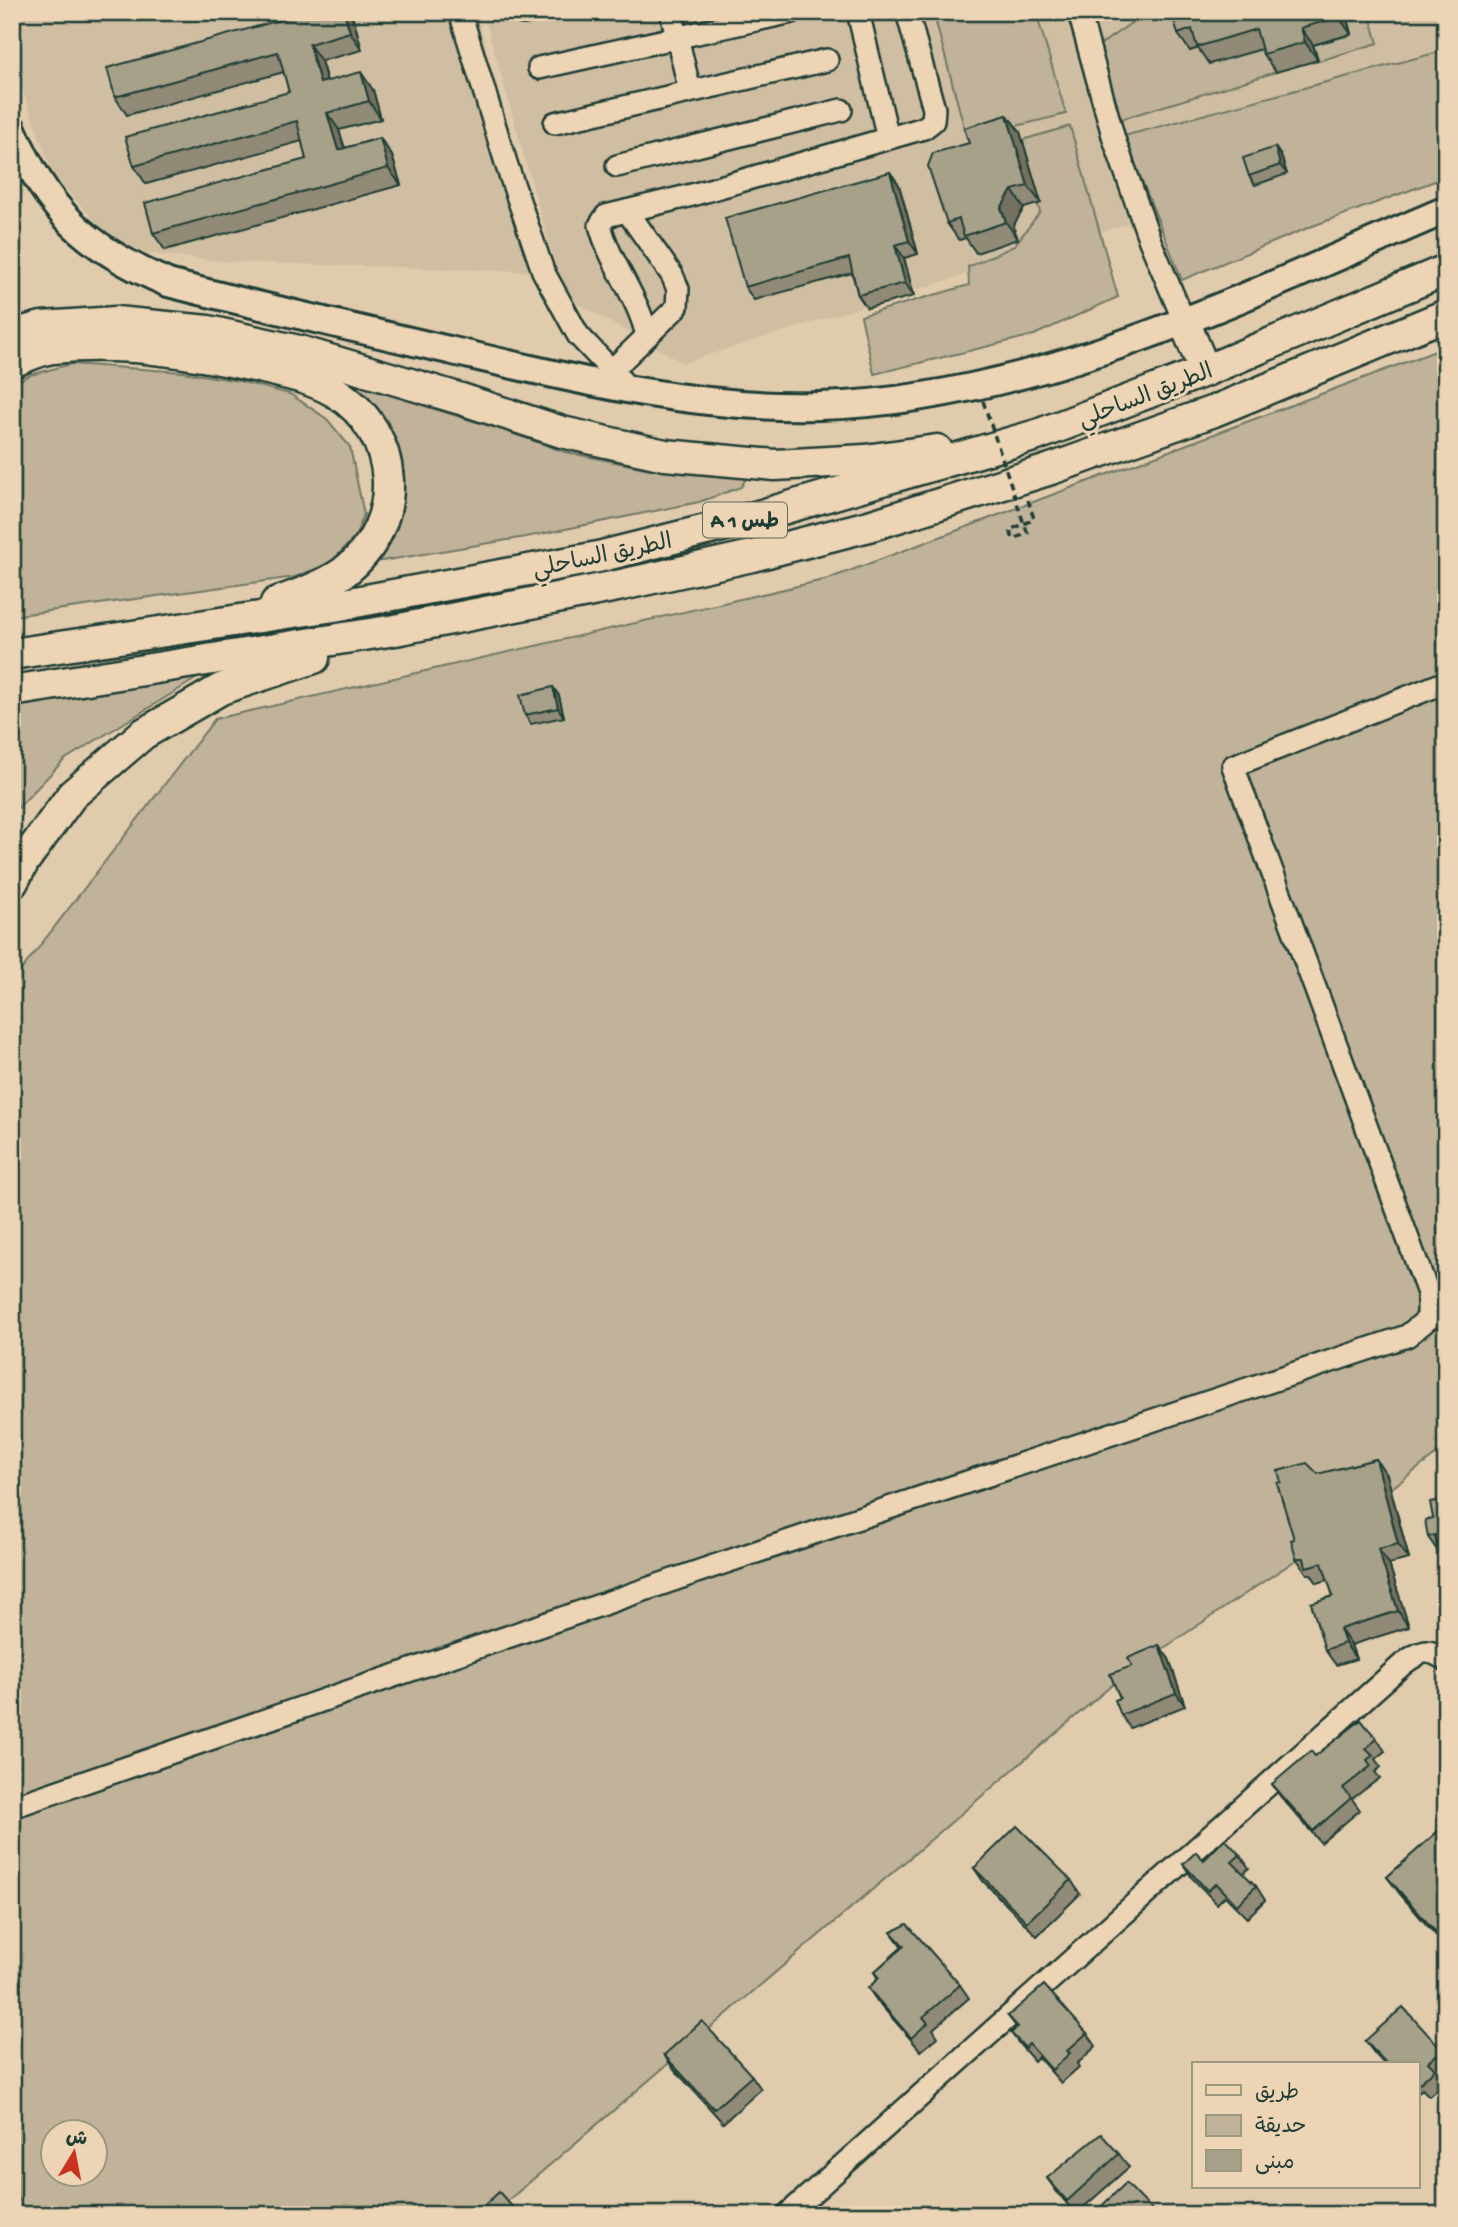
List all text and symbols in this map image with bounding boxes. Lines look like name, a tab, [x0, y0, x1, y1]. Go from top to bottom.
street label: الطريق الساحلي	[1075, 359, 1219, 439]
road number: A 1 طس	[703, 503, 787, 538]
street label: الطريق الساحلي	[530, 529, 676, 589]
legend	[1192, 2062, 1420, 2188]
text: طريق	[1255, 2082, 1299, 2107]
text: حديقة	[1255, 2116, 1306, 2141]
north arrow	[38, 2118, 108, 2188]
text: ش	[64, 2127, 89, 2153]
text: مبنى	[1255, 2152, 1294, 2177]

